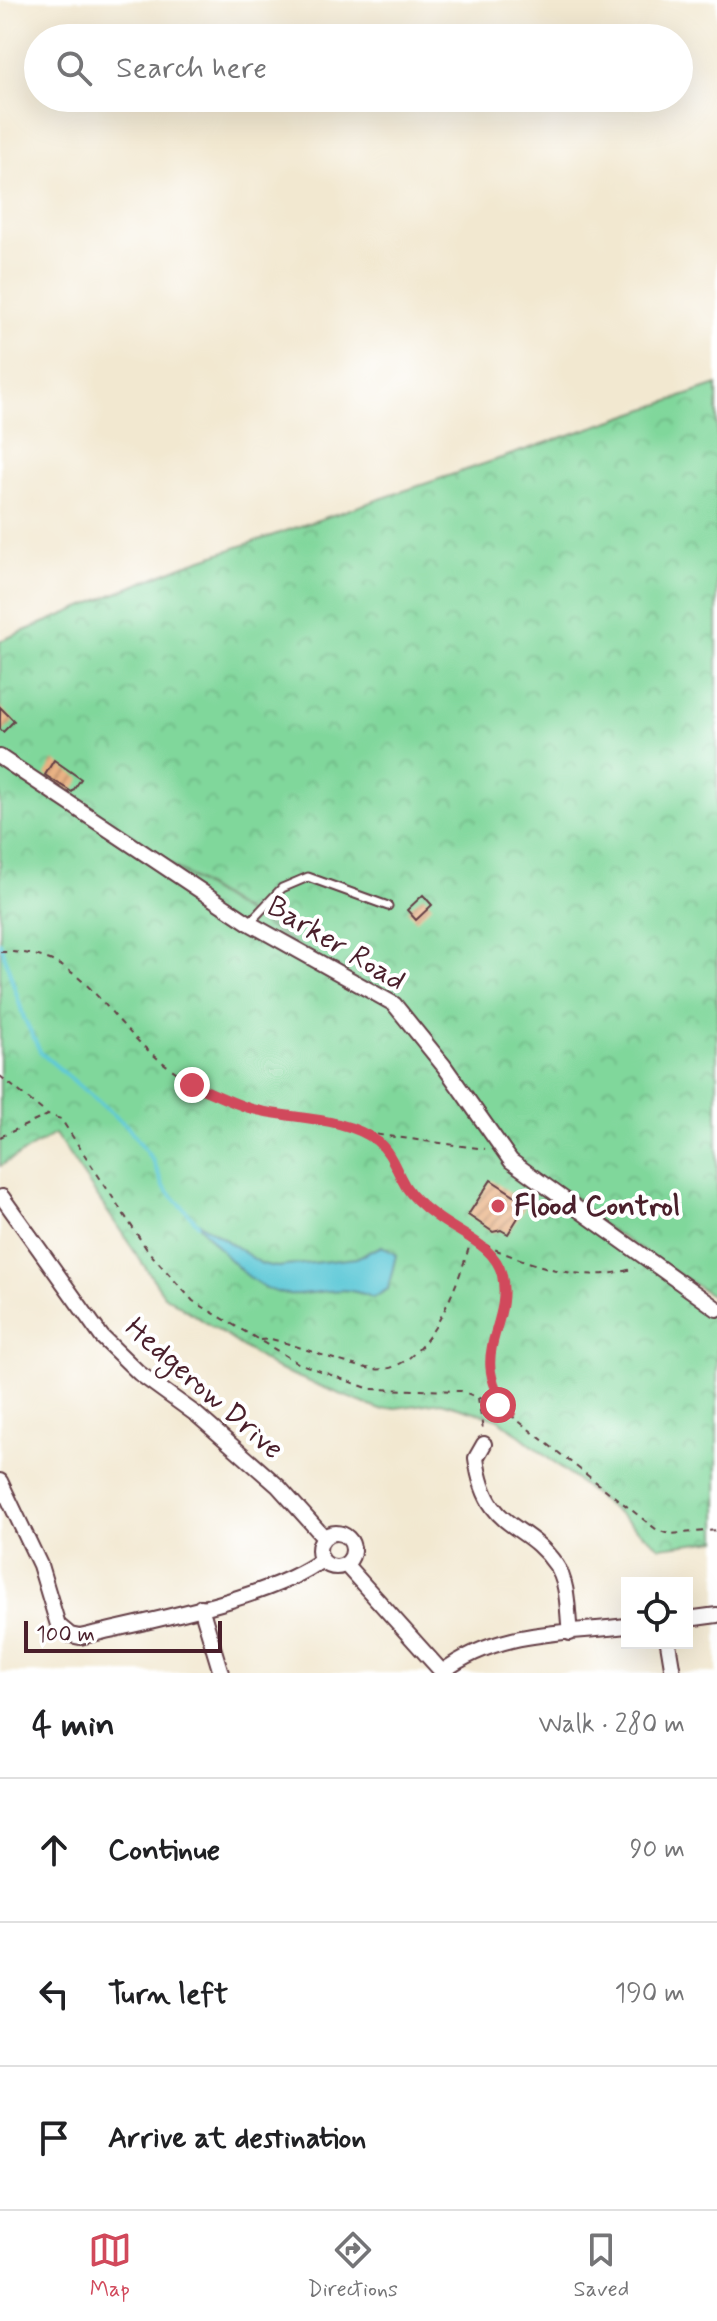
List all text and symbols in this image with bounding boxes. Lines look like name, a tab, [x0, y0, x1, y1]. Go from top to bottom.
search box	[24, 24, 693, 112]
icon: search	[52, 46, 96, 90]
text: Search here	[116, 49, 267, 88]
street label: Barker Road	[259, 887, 413, 1001]
route end	[174, 1067, 210, 1103]
place label: Flood Control	[514, 1187, 680, 1226]
marker: Flood Control	[489, 1197, 507, 1215]
street label: Hedgerow Drive	[115, 1309, 292, 1470]
route start	[480, 1387, 516, 1423]
map controls	[621, 1577, 693, 1649]
button: locate	[621, 1577, 693, 1649]
scale bar	[24, 1617, 222, 1653]
text: 100 m	[36, 1621, 95, 1649]
text: 4 min	[32, 1703, 115, 1748]
text: Walk · 280 m	[538, 1708, 685, 1742]
icon: ahead	[32, 1828, 76, 1872]
text: Continue	[108, 1831, 220, 1870]
text: 90 m	[630, 1833, 685, 1867]
icon: left	[32, 1972, 76, 2016]
text: Turn left	[108, 1975, 228, 2014]
text: 190 m	[615, 1977, 685, 2011]
icon: arrive	[32, 2116, 76, 2160]
text: Arrive at destination	[108, 2119, 366, 2158]
tab: Map	[88, 2228, 132, 2304]
tab: Directions	[307, 2228, 398, 2304]
tab: Saved	[574, 2228, 629, 2304]

